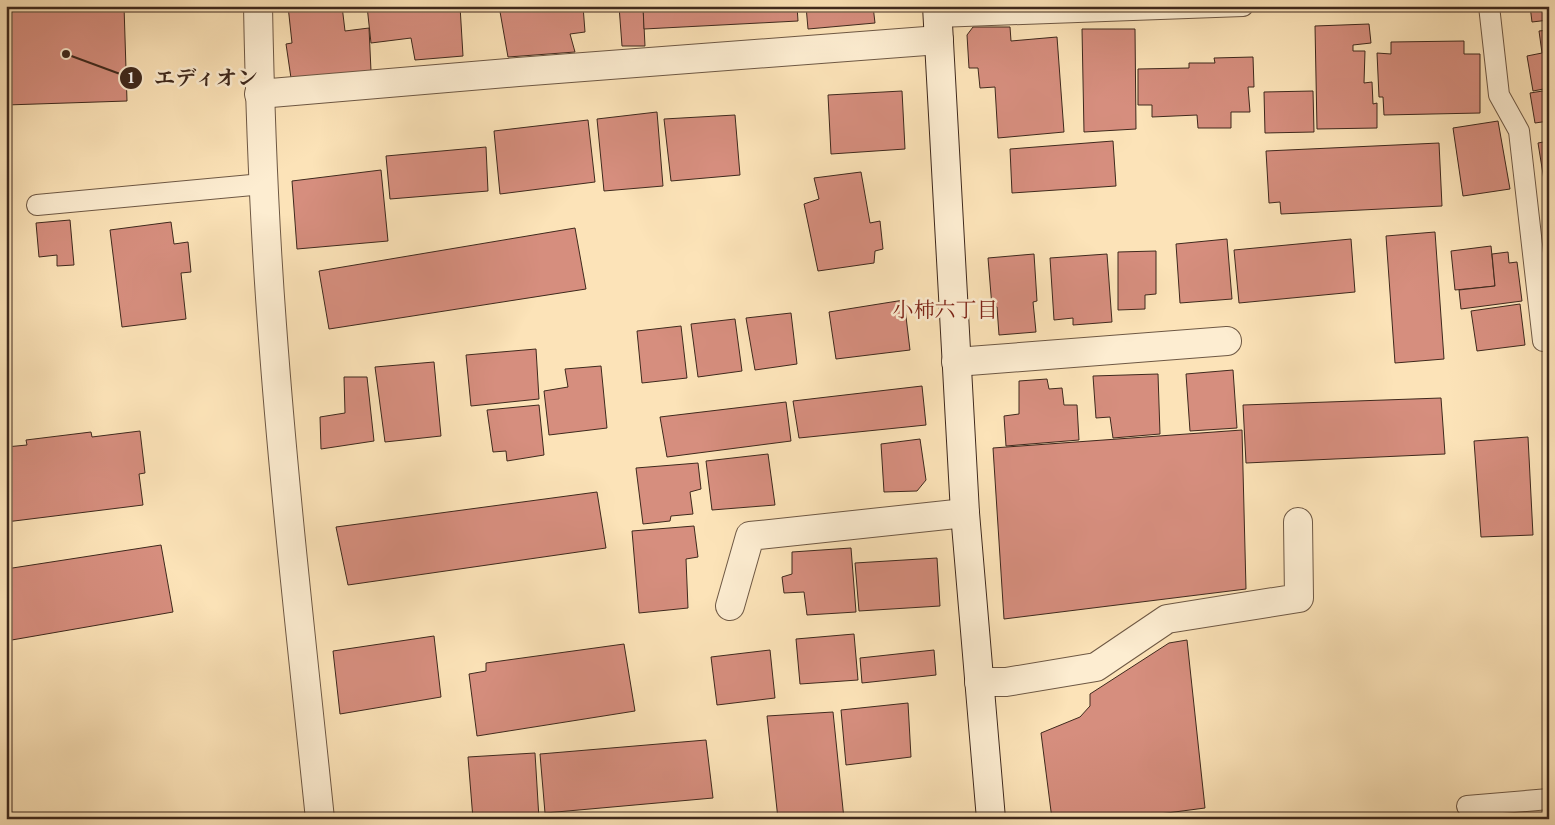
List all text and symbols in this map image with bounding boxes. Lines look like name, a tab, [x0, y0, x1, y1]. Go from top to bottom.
callout: エディオン	[119, 60, 269, 96]
text: エディオン	[154, 64, 258, 91]
text: 1	[127, 68, 135, 87]
district label: 小柿六丁目	[893, 296, 998, 323]

